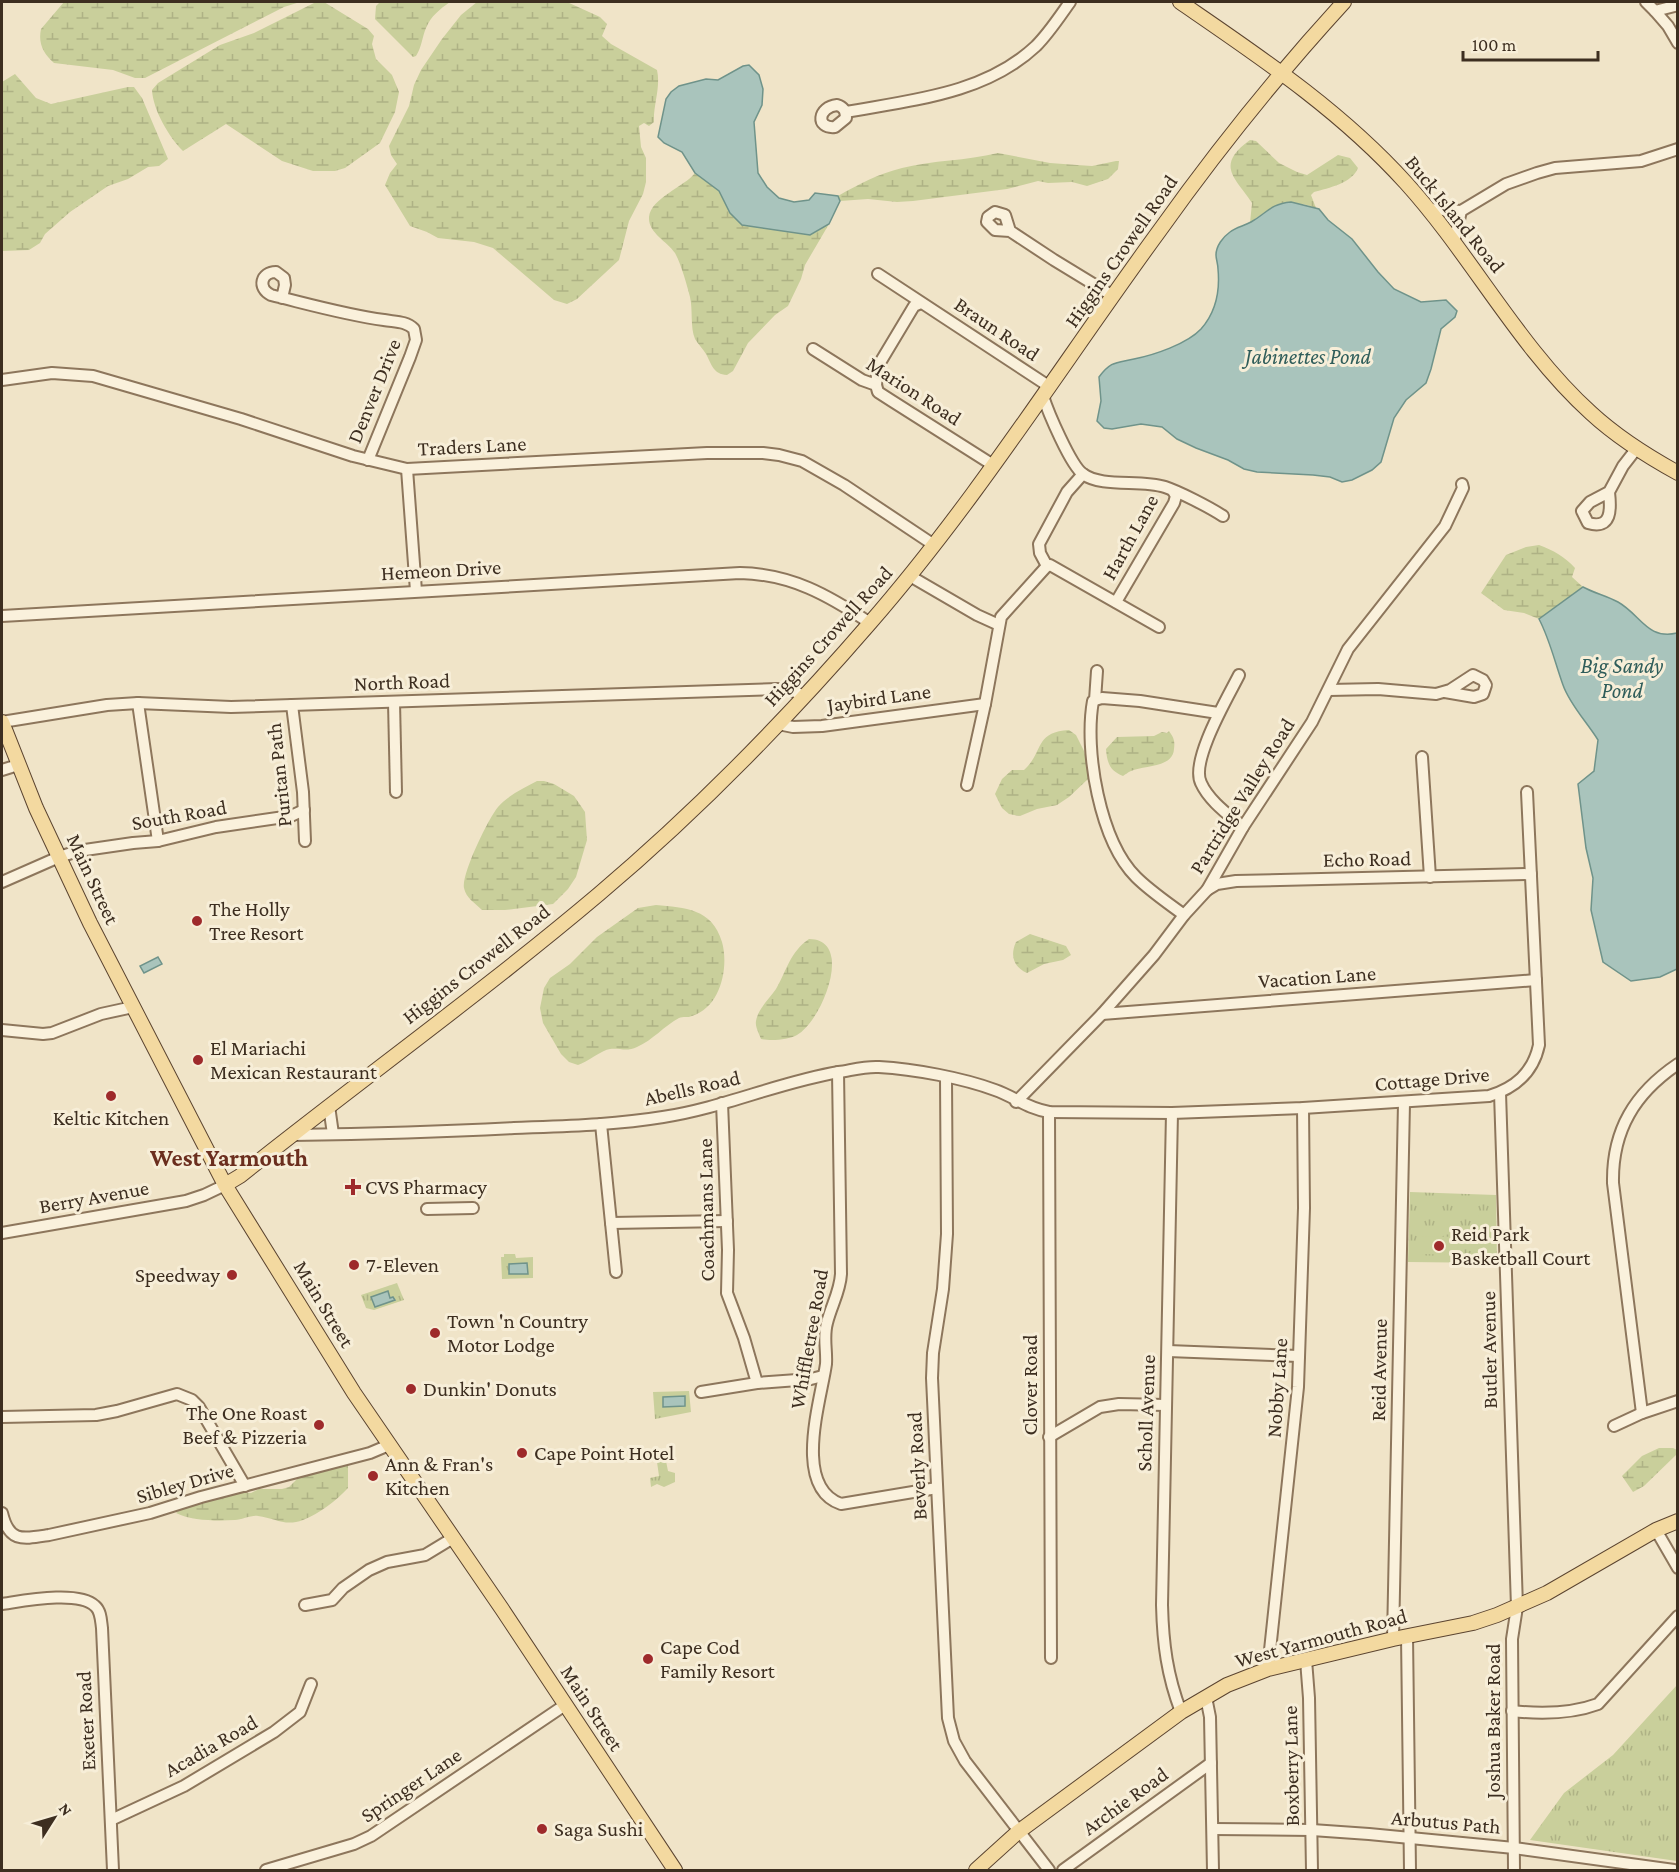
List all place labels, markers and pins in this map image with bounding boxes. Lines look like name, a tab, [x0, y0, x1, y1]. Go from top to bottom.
place label: The Holly Tree Resort	[209, 897, 305, 945]
marker: The Holly Tree Resort	[190, 914, 204, 928]
place label: El Mariachi Mexican Restaurant	[210, 1036, 378, 1084]
marker: El Mariachi Mexican Restaurant	[191, 1053, 205, 1067]
marker: Keltic Kitchen	[104, 1089, 118, 1103]
place label: Keltic Kitchen	[53, 1106, 169, 1130]
place label: CVS Pharmacy	[365, 1175, 487, 1199]
marker: CVS Pharmacy	[346, 1180, 360, 1194]
place label: Reid Park Basketball Court	[1451, 1222, 1591, 1270]
marker: Reid Park Basketball Court	[1432, 1239, 1446, 1253]
place label: 7-Eleven	[366, 1253, 439, 1277]
marker: 7-Eleven	[347, 1258, 361, 1272]
place label: Speedway	[135, 1263, 220, 1287]
marker: Speedway	[225, 1268, 239, 1282]
place label: Town 'n Country Motor Lodge	[447, 1309, 588, 1357]
marker: Town 'n Country Motor Lodge	[428, 1326, 442, 1340]
place label: Dunkin' Donuts	[423, 1377, 557, 1401]
marker: Dunkin' Donuts	[404, 1382, 418, 1396]
place label: The One Roast Beef & Pizzeria	[183, 1401, 308, 1449]
marker: The One Roast Beef & Pizzeria	[312, 1418, 326, 1432]
place label: Cape Point Hotel	[534, 1441, 674, 1465]
marker: Cape Point Hotel	[515, 1446, 529, 1460]
place label: Ann & Fran's Kitchen	[385, 1452, 493, 1500]
marker: Ann & Fran's Kitchen	[366, 1469, 380, 1483]
place label: Cape Cod Family Resort	[660, 1635, 776, 1683]
marker: Cape Cod Family Resort	[641, 1652, 655, 1666]
place label: Saga Sushi	[554, 1817, 644, 1841]
marker: Saga Sushi	[535, 1822, 549, 1836]

